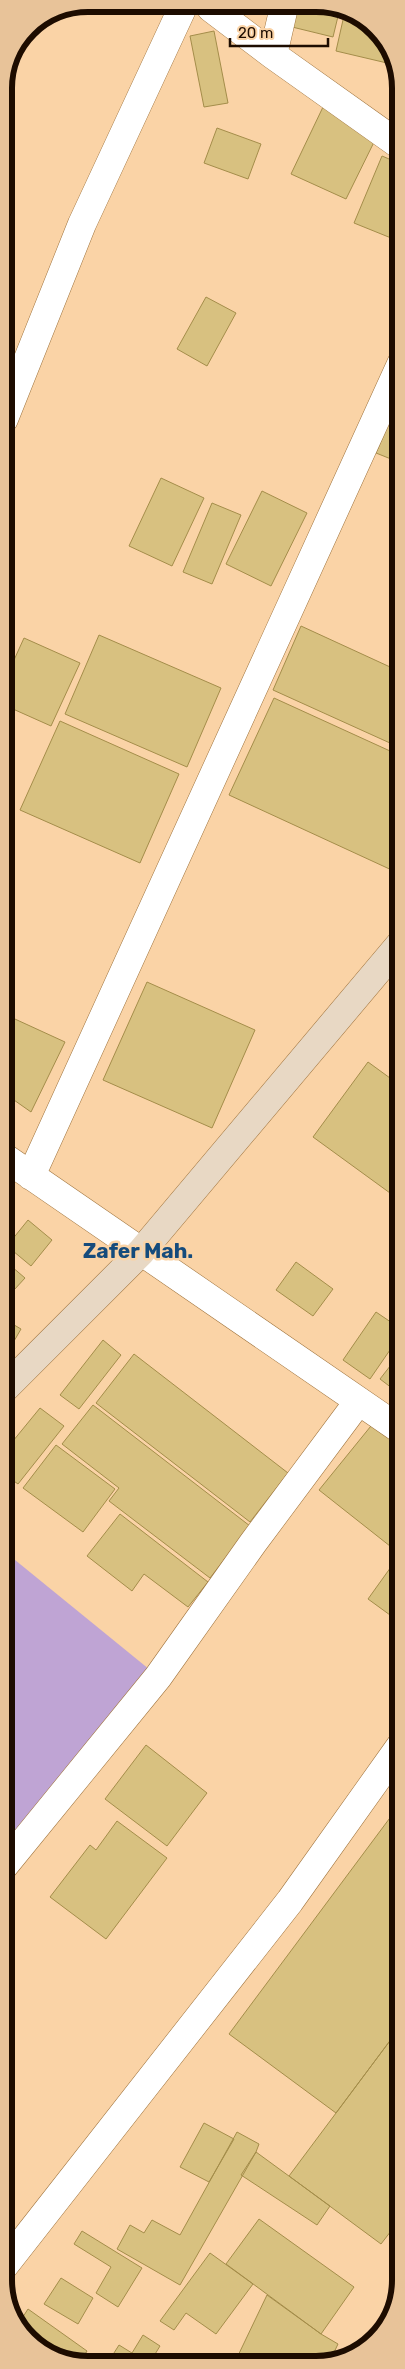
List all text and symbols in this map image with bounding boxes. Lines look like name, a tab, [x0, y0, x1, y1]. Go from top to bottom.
scale bar	[230, 15, 328, 47]
text: 20 m	[238, 24, 273, 42]
district label: Zafer Mah.	[83, 1238, 193, 1263]

